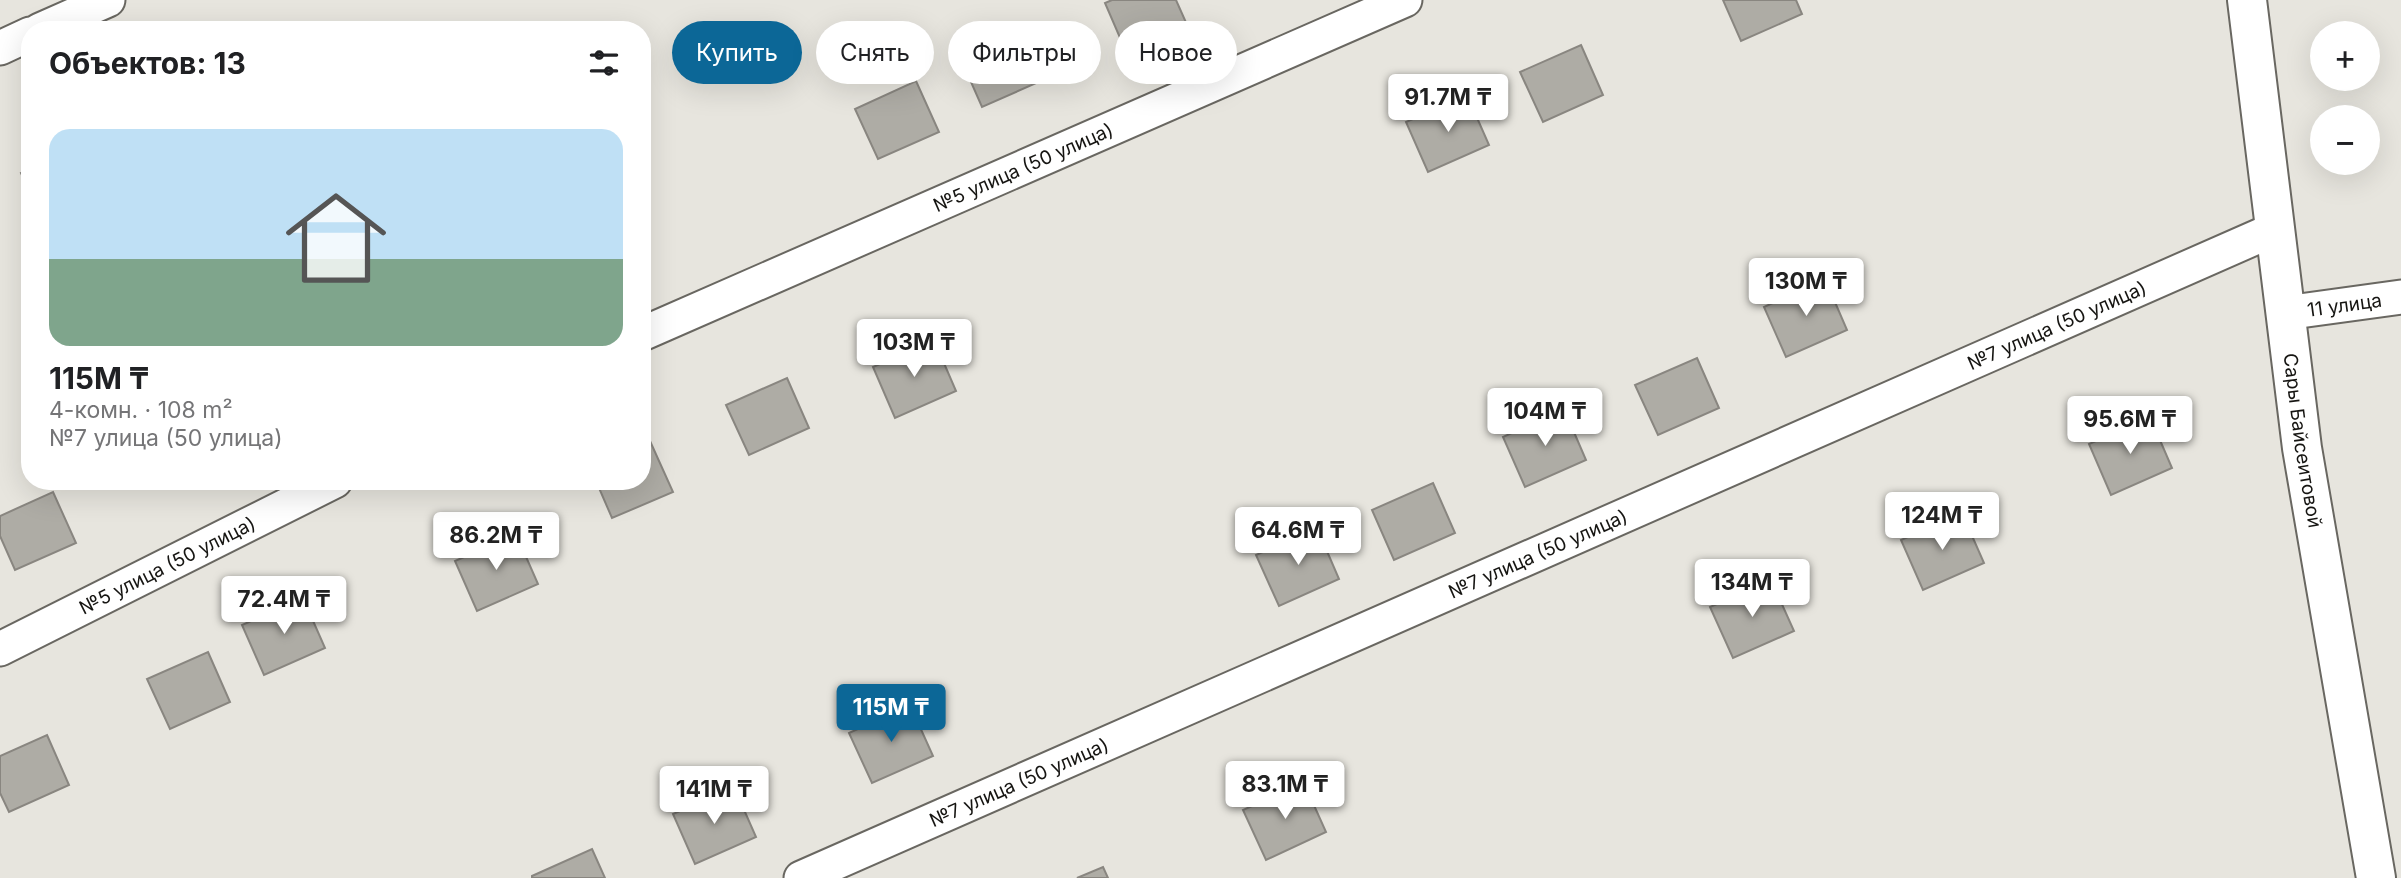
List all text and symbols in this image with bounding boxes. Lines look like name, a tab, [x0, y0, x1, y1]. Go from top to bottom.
chip: Купить	[672, 21, 802, 84]
chip: Снять	[816, 21, 934, 84]
chip: Фильтры	[948, 21, 1101, 84]
chip: Новое	[1115, 21, 1237, 84]
map controls	[2310, 21, 2380, 175]
button: +	[2310, 21, 2380, 91]
icon: filters	[585, 44, 623, 82]
text: Объектов: 13	[49, 45, 246, 81]
pin: 91.7M ₸	[1383, 74, 1513, 134]
text: 91.7M ₸	[1404, 83, 1492, 111]
button: −	[2310, 105, 2380, 175]
street label: №5 улица (50 улица)	[930, 118, 1117, 217]
icon: home	[273, 175, 399, 301]
pin: 130M ₸	[1749, 258, 1863, 318]
text: 130M ₸	[1765, 267, 1847, 295]
street label: №7 улица (50 улица)	[1964, 276, 2150, 375]
street label: 11 улица	[2306, 289, 2383, 322]
pin: 103M ₸	[857, 320, 971, 379]
text: 103M ₸	[873, 328, 955, 356]
street label: Сары Байсеитовой	[2278, 352, 2327, 530]
text: 115M ₸	[49, 360, 149, 396]
pin: 104M ₸	[1488, 388, 1602, 448]
text: 4-комн. · 108 m²	[49, 396, 233, 424]
pin: 95.6M ₸	[2065, 396, 2195, 456]
text: 104M ₸	[1503, 397, 1587, 425]
text: 95.6M ₸	[2083, 405, 2177, 433]
text: №7 улица (50 улица)	[49, 424, 283, 452]
pin: 124M ₸	[1885, 492, 1999, 552]
text: 124M ₸	[1901, 501, 1983, 529]
street label: №7 улица (50 улица)	[1445, 505, 1631, 603]
pin: 64.6M ₸	[1233, 508, 1363, 567]
street label: №5 улица (50 улица)	[76, 512, 259, 619]
pin: 86.2M ₸	[431, 512, 561, 572]
text: 64.6M ₸	[1251, 516, 1345, 544]
text: 86.2M ₸	[449, 521, 543, 549]
pin: 134M ₸	[1695, 560, 1809, 619]
text: 134M ₸	[1711, 568, 1793, 596]
pin: 72.4M ₸	[219, 576, 349, 636]
text: 72.4M ₸	[237, 585, 331, 613]
pin: 115M ₸	[834, 684, 948, 744]
text: 115M ₸	[853, 693, 929, 721]
street label: №7 улица (50 улица)	[926, 733, 1112, 832]
pin: 83.1M ₸	[1220, 762, 1350, 821]
pin: 141M ₸	[657, 766, 771, 826]
text: 83.1M ₸	[1241, 770, 1329, 798]
text: 141M ₸	[676, 775, 752, 803]

